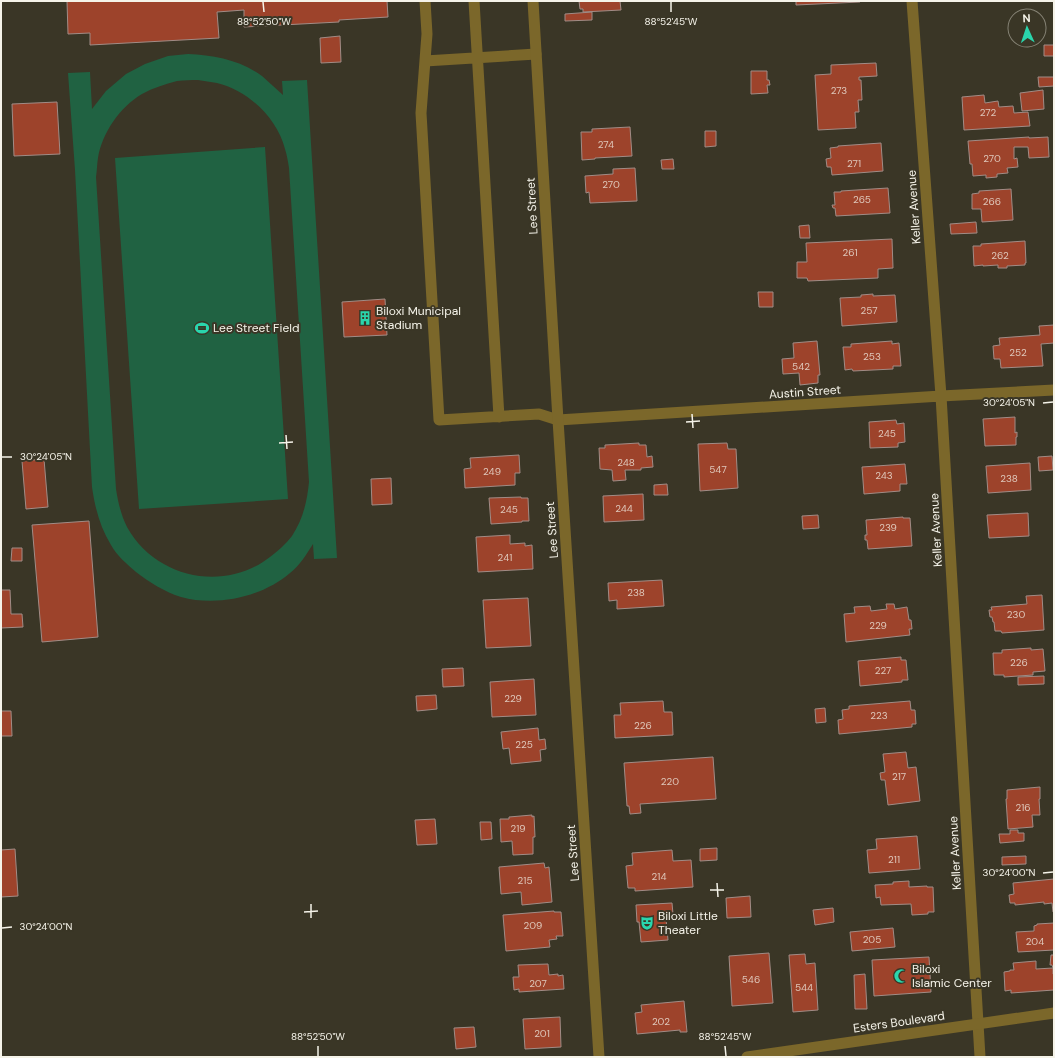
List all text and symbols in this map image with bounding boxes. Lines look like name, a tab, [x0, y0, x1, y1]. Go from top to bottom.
north arrow	[1007, 8, 1047, 48]
text: N	[1022, 11, 1031, 25]
text: 88°52'50"W	[237, 15, 291, 28]
text: 88°52'45"W	[645, 15, 698, 28]
house number: 273	[831, 84, 847, 97]
house number: 272	[980, 106, 996, 119]
house number: 274	[598, 138, 614, 151]
house number: 270	[983, 152, 1001, 165]
house number: 271	[847, 157, 861, 170]
street label: Keller Avenue	[903, 169, 925, 244]
street label: Lee Street	[523, 177, 541, 235]
house number: 270	[602, 178, 620, 191]
house number: 265	[853, 193, 871, 206]
house number: 266	[983, 195, 1001, 208]
house number: 261	[842, 246, 858, 259]
house number: 262	[991, 249, 1009, 262]
place label: Biloxi Municipal Stadium	[376, 303, 461, 333]
house number: 257	[860, 304, 878, 317]
building icon: Biloxi Municipal Stadium	[357, 310, 373, 326]
sports icon: Lee Street Field	[194, 320, 210, 336]
place label: Lee Street Field	[213, 320, 299, 336]
house number: 252	[1009, 346, 1027, 359]
house number: 253	[863, 350, 881, 363]
house number: 542	[792, 360, 810, 373]
street label: Austin Street	[768, 381, 842, 402]
text: 30°24'05"N	[983, 396, 1035, 409]
house number: 245	[878, 427, 896, 440]
text: 30°24'05"N	[20, 450, 72, 463]
house number: 248	[617, 456, 635, 469]
house number: 547	[709, 463, 727, 476]
house number: 249	[483, 465, 501, 478]
house number: 243	[875, 469, 893, 482]
house number: 238	[1000, 472, 1018, 485]
street label: Keller Avenue	[926, 492, 946, 567]
street label: Lee Street	[542, 501, 562, 559]
house number: 244	[615, 502, 633, 515]
house number: 245	[500, 503, 518, 516]
house number: 239	[879, 521, 897, 534]
house number: 241	[498, 551, 512, 564]
house number: 238	[627, 586, 645, 599]
house number: 230	[1007, 608, 1025, 621]
house number: 229	[869, 619, 887, 632]
house number: 226	[1010, 656, 1028, 669]
house number: 227	[875, 664, 891, 677]
house number: 229	[504, 692, 522, 705]
house number: 223	[870, 709, 888, 722]
house number: 226	[634, 719, 652, 732]
house number: 225	[515, 738, 533, 751]
house number: 217	[892, 770, 906, 783]
house number: 220	[661, 775, 679, 788]
house number: 216	[1015, 801, 1031, 814]
street label: Keller Avenue	[945, 815, 965, 890]
house number: 219	[510, 822, 526, 835]
street label: Lee Street	[563, 824, 583, 882]
house number: 211	[888, 853, 900, 866]
text: 30°24'00"N	[983, 866, 1036, 879]
house number: 214	[652, 870, 666, 883]
house number: 215	[518, 874, 532, 887]
place label: Biloxi Little Theater	[658, 908, 718, 938]
theatre icon: Biloxi Little Theater	[639, 915, 655, 931]
house number: 209	[524, 919, 542, 932]
text: 30°24'00"N	[20, 920, 73, 933]
house number: 205	[863, 933, 881, 946]
house number: 204	[1026, 935, 1044, 948]
place label: Biloxi Islamic Center	[912, 961, 992, 991]
mosque icon: Biloxi Islamic Center	[893, 968, 909, 984]
house number: 546	[742, 973, 760, 986]
house number: 207	[529, 977, 547, 990]
house number: 544	[795, 981, 813, 994]
street label: Esters Boulevard	[852, 1008, 946, 1036]
house number: 202	[652, 1015, 670, 1028]
house number: 201	[534, 1027, 550, 1040]
text: 88°52'50"W	[291, 1030, 345, 1043]
text: 88°52'45"W	[699, 1030, 752, 1043]

